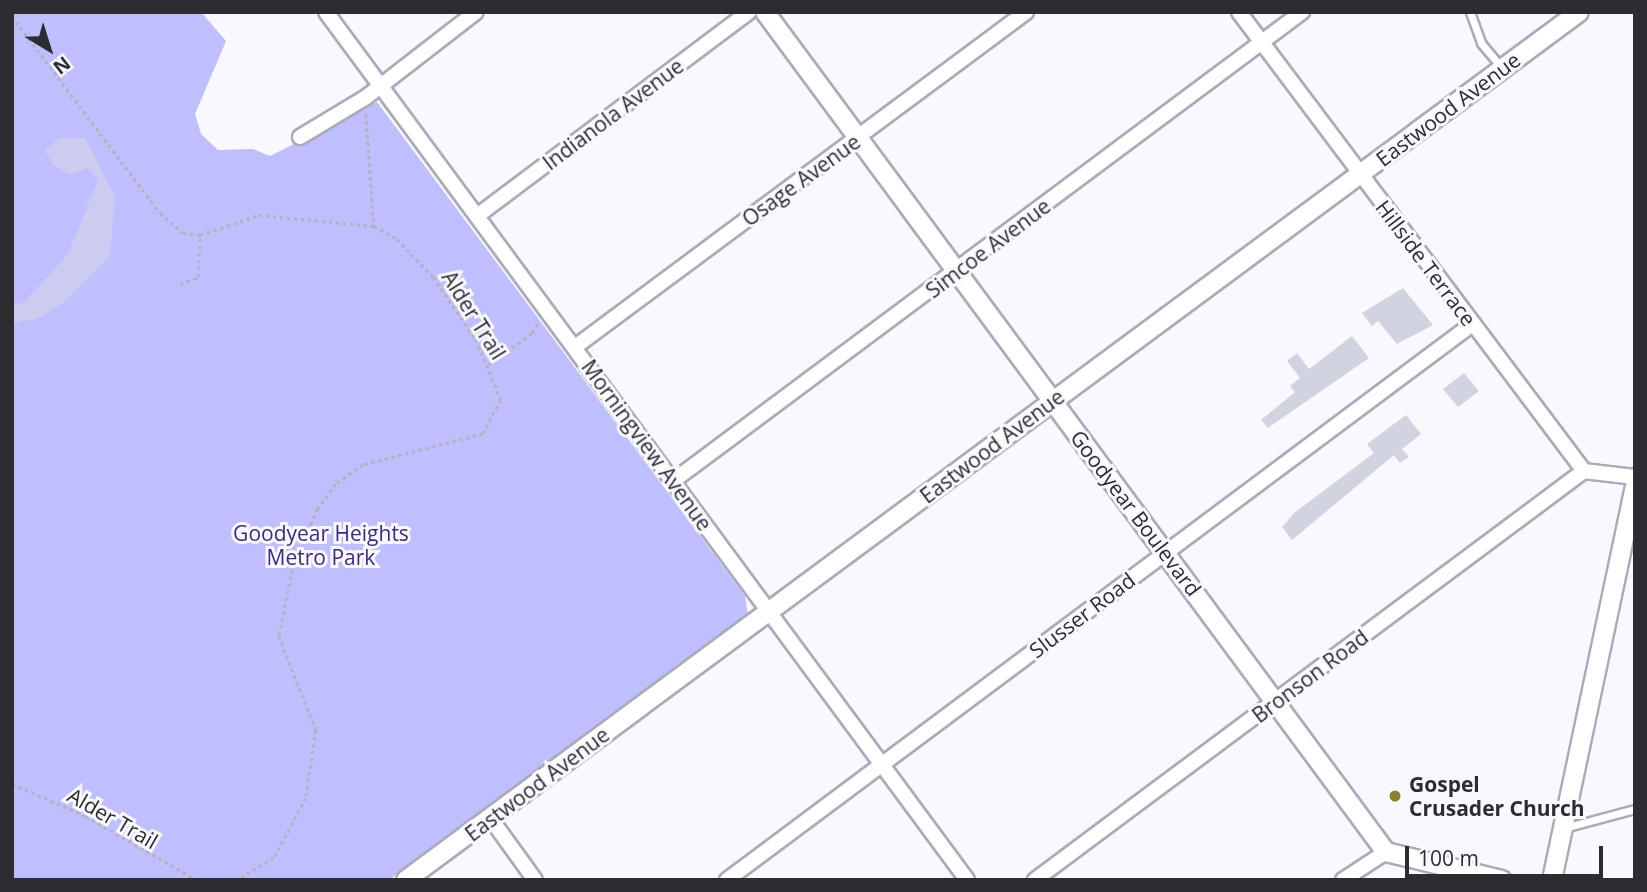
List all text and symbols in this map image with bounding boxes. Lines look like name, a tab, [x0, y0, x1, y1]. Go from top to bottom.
north arrow	[14, 14, 84, 84]
street label: Eastwood Avenue	[1371, 47, 1525, 171]
text: N	[48, 51, 76, 81]
street label: Indianola Avenue	[538, 53, 688, 175]
street label: Osage Avenue	[737, 129, 865, 231]
street label: Simcoe Avenue	[921, 193, 1055, 303]
street label: Hillside Terrace	[1371, 195, 1481, 331]
street label: Alder Trail	[437, 266, 511, 364]
street label: Morningview Avenue	[577, 355, 717, 535]
street label: Eastwood Avenue	[915, 384, 1069, 508]
street label: Goodyear Boulevard	[1065, 425, 1207, 601]
park label: Goodyear Heights Metro Park	[233, 520, 409, 570]
street label: Slusser Road	[1024, 567, 1140, 663]
street label: Bronson Road	[1247, 624, 1373, 728]
street label: Eastwood Avenue	[460, 722, 614, 846]
place label: Gospel Crusader Church	[1409, 771, 1585, 821]
street label: Alder Trail	[64, 782, 162, 854]
marker: Gospel Crusader Church	[1387, 788, 1403, 804]
scale bar	[1409, 832, 1607, 876]
text: 100 m	[1418, 844, 1479, 872]

